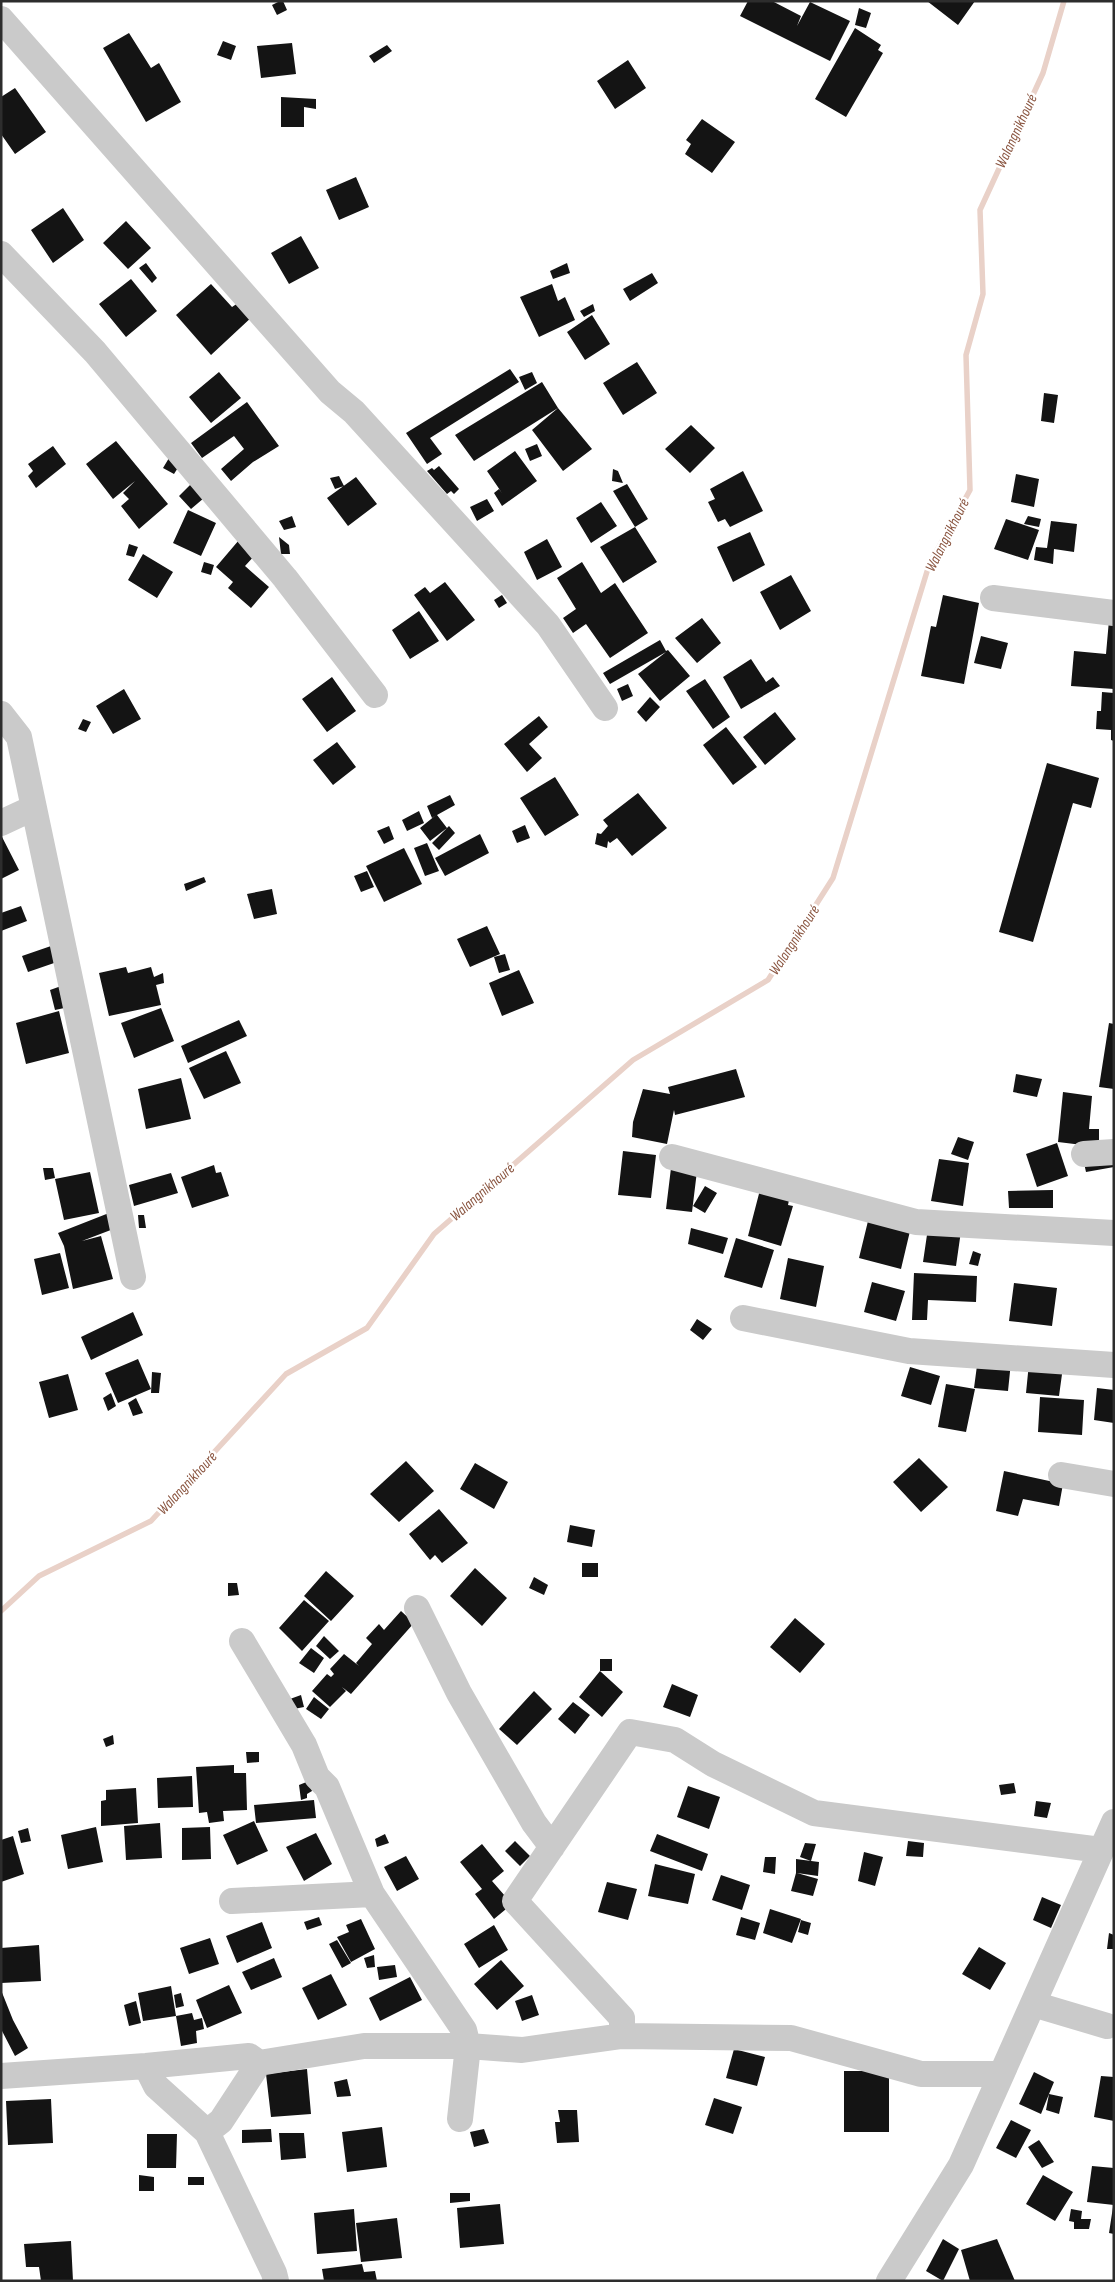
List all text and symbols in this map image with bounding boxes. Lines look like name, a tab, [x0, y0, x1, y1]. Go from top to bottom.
water label: Walangnikhouré	[991, 91, 1042, 171]
water label: Walangnikhouré	[921, 495, 974, 575]
water label: Walangnikhouré	[765, 902, 824, 979]
water label: Walangnikhouré	[446, 1159, 519, 1226]
water label: Walangnikhouré	[153, 1448, 222, 1519]

